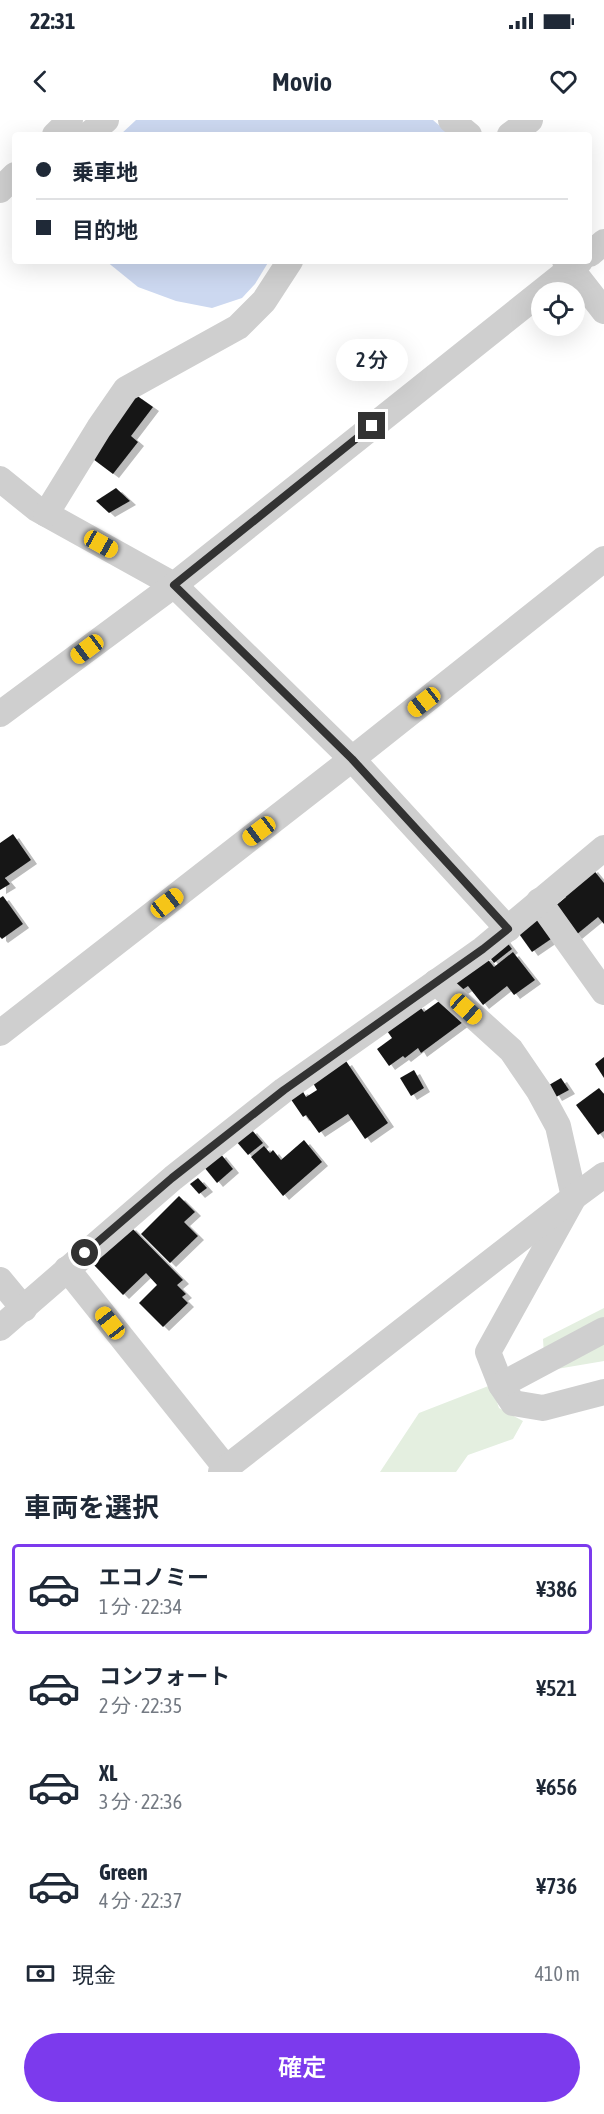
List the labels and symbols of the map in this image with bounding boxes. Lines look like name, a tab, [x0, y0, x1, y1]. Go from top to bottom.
callout: 2 分	[336, 339, 408, 381]
route end	[358, 412, 385, 439]
car	[81, 527, 121, 561]
car	[67, 631, 107, 667]
car	[404, 684, 444, 720]
car	[239, 813, 279, 849]
car	[147, 885, 187, 921]
car	[447, 990, 485, 1028]
route start	[71, 1239, 98, 1266]
car	[92, 1303, 128, 1343]

